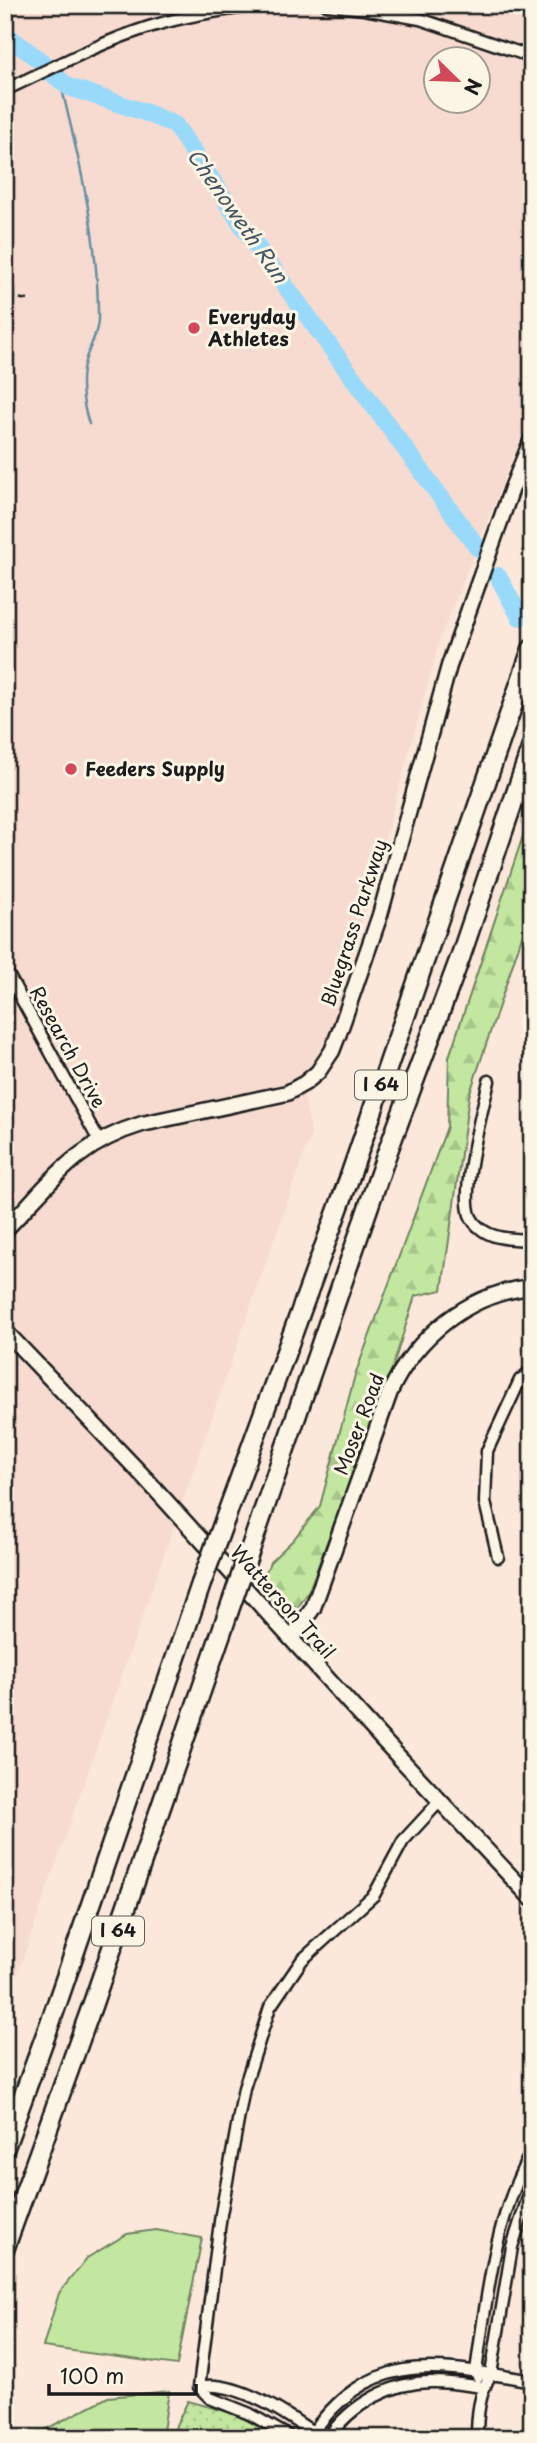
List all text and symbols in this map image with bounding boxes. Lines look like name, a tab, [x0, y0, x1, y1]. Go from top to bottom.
north arrow	[421, 46, 491, 116]
text: N	[458, 75, 489, 99]
water label: Chenoweth Run	[180, 141, 298, 290]
place label: Everyday Athletes	[207, 302, 296, 352]
marker: Everyday Athletes	[186, 320, 202, 336]
place label: Feeders Supply	[85, 754, 225, 782]
marker: Feeders Supply	[63, 761, 79, 777]
street label: Bluegrass Parkway	[313, 835, 393, 1010]
street label: Research Drive	[24, 980, 114, 1113]
road number: I 64	[355, 1070, 407, 1100]
street label: Moser Road	[326, 1369, 390, 1479]
street label: Watterson Trail	[225, 1538, 343, 1665]
road number: I 64	[92, 1916, 144, 1945]
scale bar	[49, 2352, 196, 2396]
text: 100 m	[60, 2359, 124, 2391]

